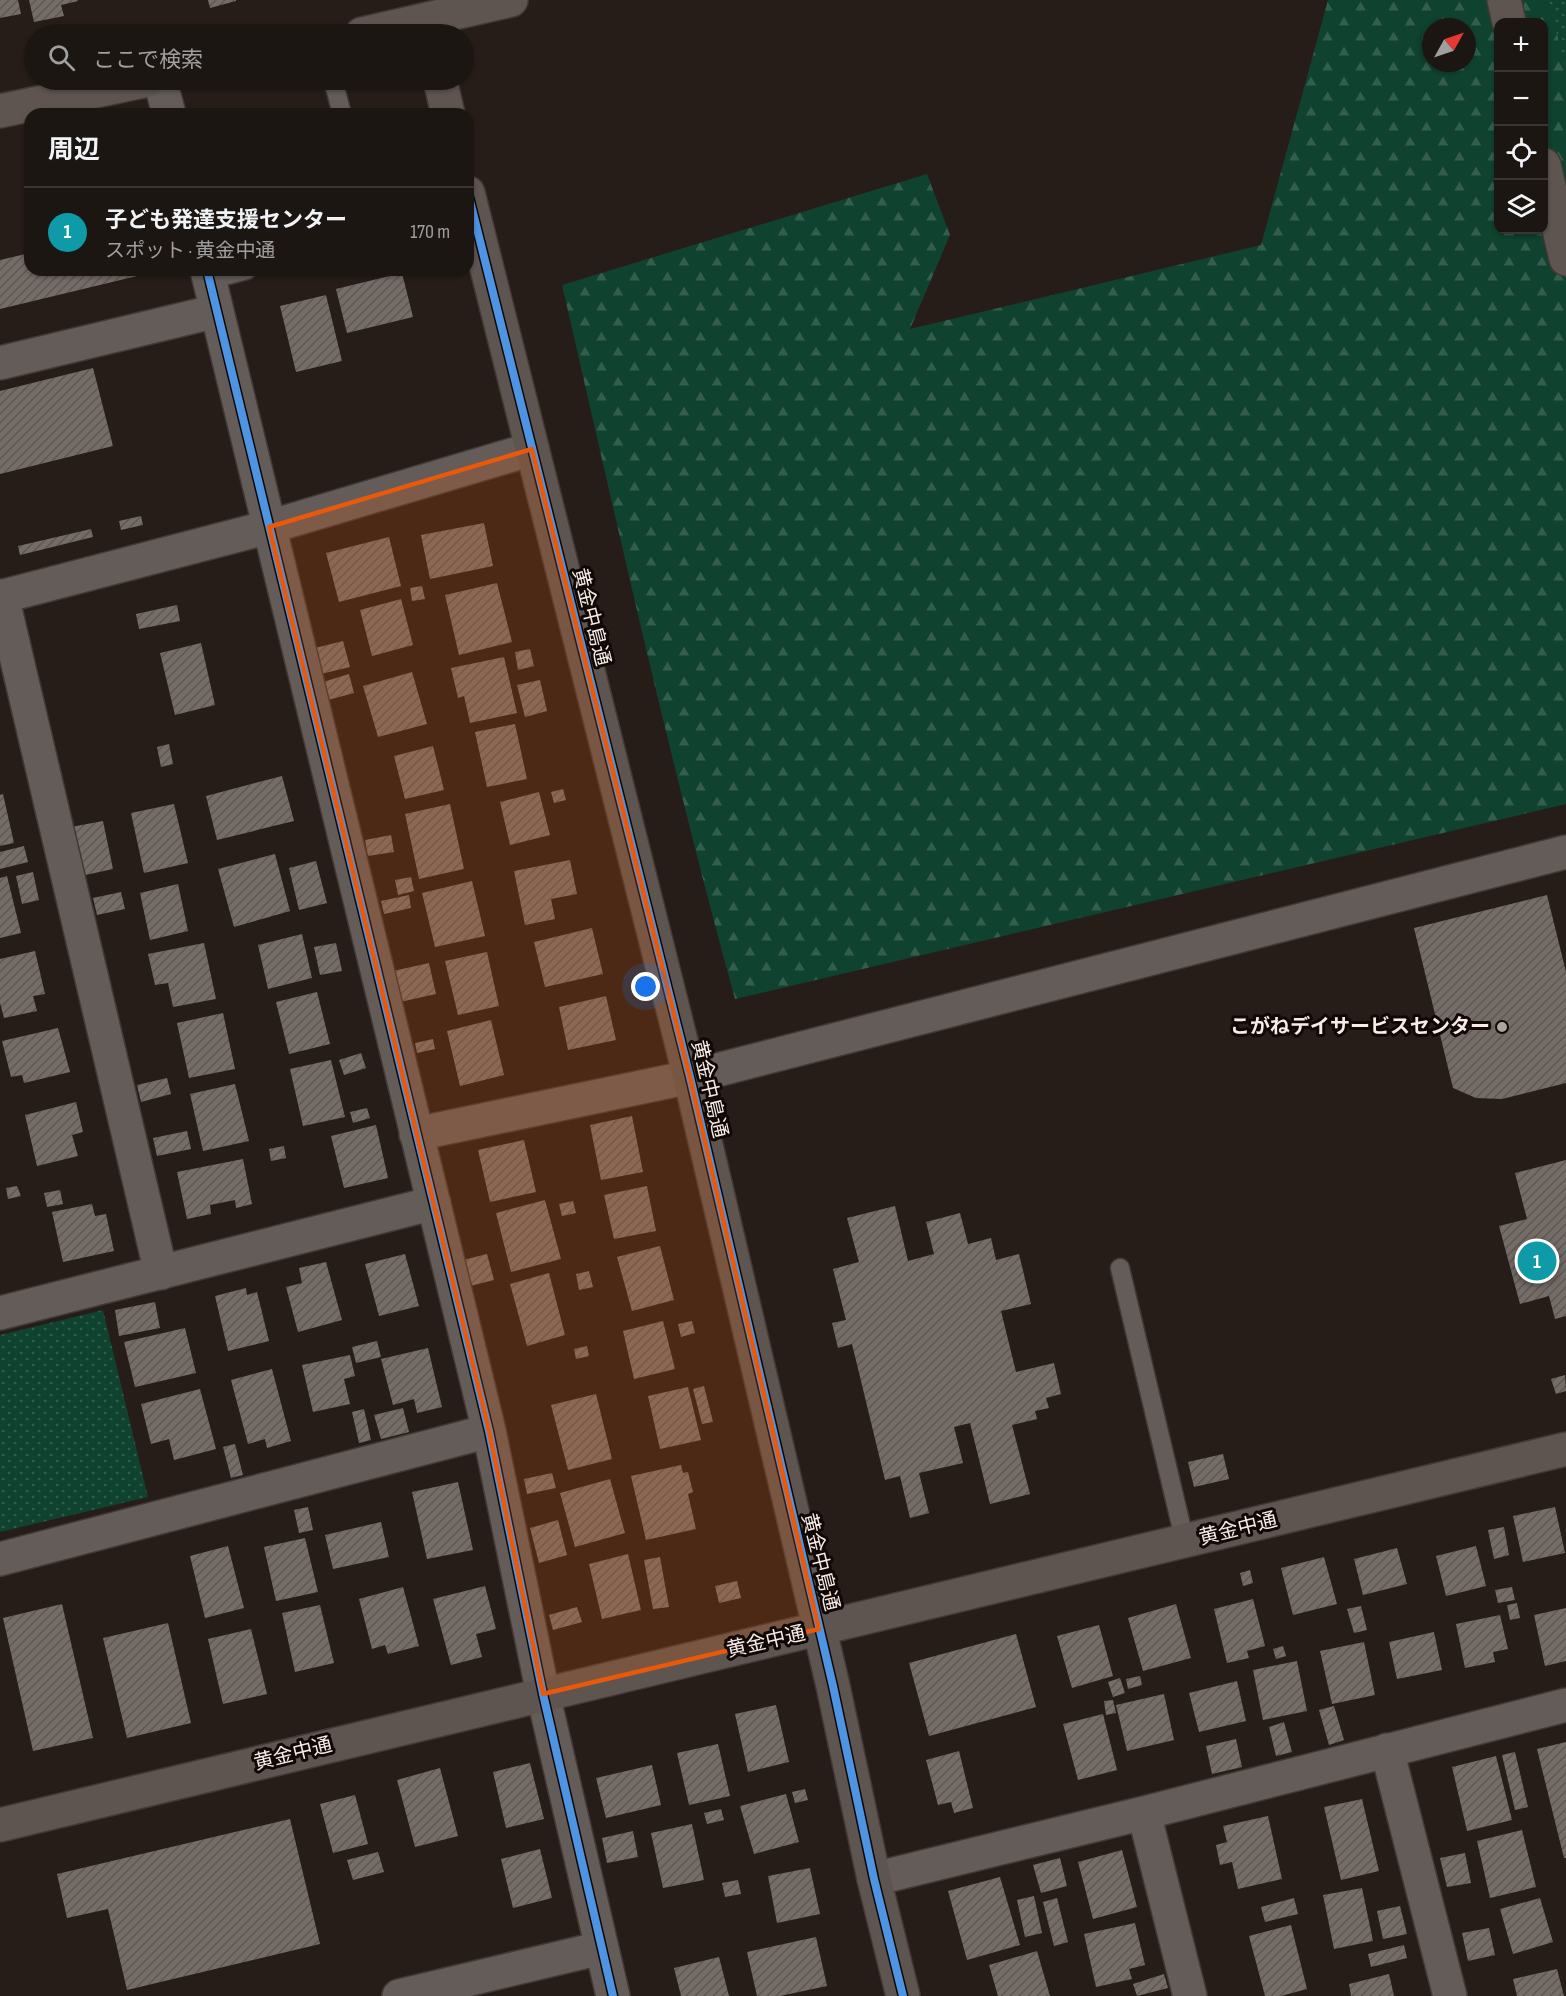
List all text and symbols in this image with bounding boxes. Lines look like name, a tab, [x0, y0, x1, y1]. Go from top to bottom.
north arrow	[1422, 18, 1476, 72]
map controls	[1494, 18, 1548, 234]
button: +	[1494, 18, 1548, 72]
search box	[24, 24, 474, 90]
icon: search	[45, 41, 78, 74]
text: ここで検索	[93, 47, 203, 74]
button: −	[1494, 72, 1548, 126]
button: locate	[1494, 126, 1548, 180]
text: 周辺	[48, 135, 100, 166]
button: layers	[1494, 180, 1548, 234]
text: 子ども発達支援センター	[105, 207, 347, 234]
text: 1	[64, 220, 71, 244]
text: 170 m	[410, 220, 450, 244]
text: スポット · 黄金中通	[105, 239, 275, 263]
street label: 黄金中島通	[567, 566, 615, 668]
your location	[631, 972, 660, 1001]
place label: こがねデイサービスセンター	[1230, 1015, 1490, 1039]
marker: こがねデイサービスセンター	[1495, 1020, 1509, 1034]
street label: 黄金中島通	[686, 1038, 732, 1140]
pin: 1	[1518, 1238, 1556, 1284]
street label: 黄金中通	[1196, 1508, 1280, 1550]
street label: 黄金中島通	[796, 1511, 844, 1613]
street label: 黄金中通	[724, 1621, 808, 1663]
street label: 黄金中通	[251, 1733, 335, 1775]

